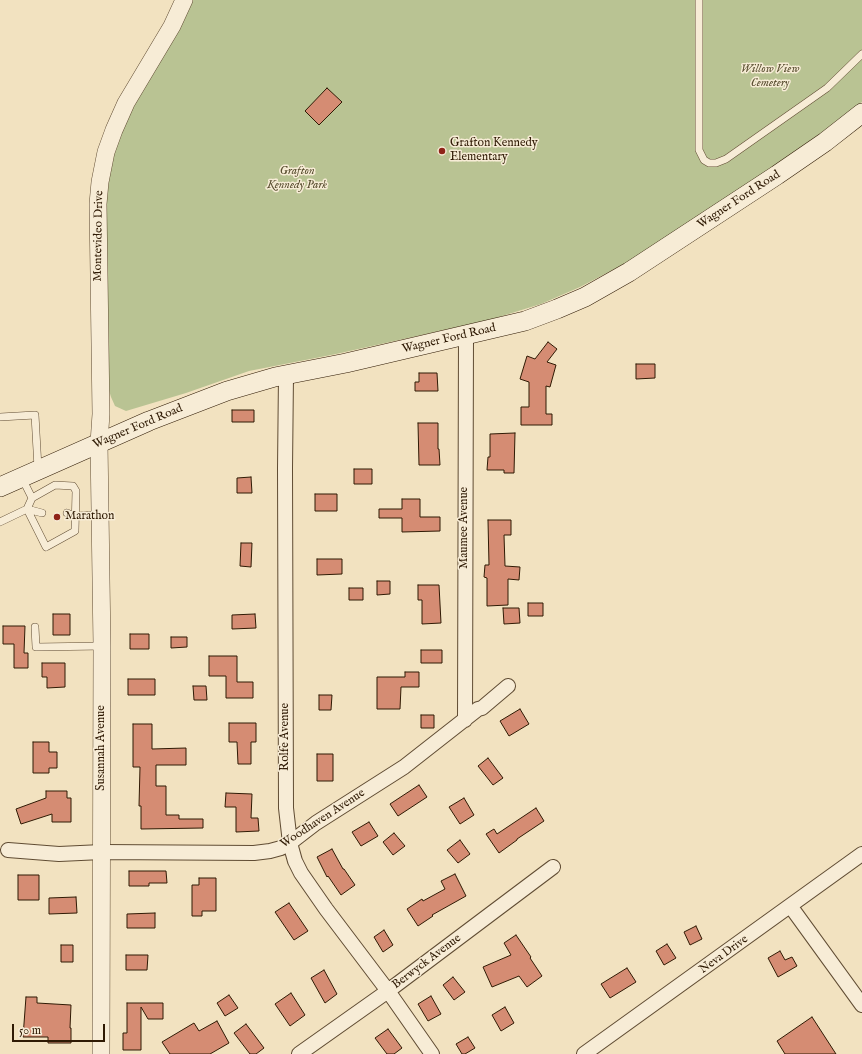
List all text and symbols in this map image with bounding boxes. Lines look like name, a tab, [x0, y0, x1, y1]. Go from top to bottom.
park label: Willow View Cemetery	[741, 63, 799, 91]
place label: Grafton Kennedy Elementary	[450, 137, 538, 165]
marker: Grafton Kennedy Elementary	[437, 146, 447, 156]
park label: Grafton Kennedy Park	[267, 165, 327, 193]
street label: Wagner Ford Road	[695, 168, 783, 232]
street label: Montevideo Drive	[91, 190, 107, 282]
street label: Wagner Ford Road	[401, 321, 497, 357]
street label: Wagner Ford Road	[91, 402, 185, 452]
street label: Maumee Avenue	[458, 487, 472, 569]
place label: Marathon	[65, 510, 114, 524]
marker: Marathon	[52, 512, 62, 522]
street label: Rolfe Avenue	[279, 703, 293, 771]
street label: Susannah Avenue	[95, 705, 109, 791]
street label: Woodhaven Avenue	[278, 786, 368, 852]
street label: Berwyck Avenue	[390, 931, 464, 993]
street label: Neva Drive	[697, 933, 751, 977]
scale bar	[14, 1016, 107, 1042]
text: 50 m	[19, 1023, 41, 1038]

